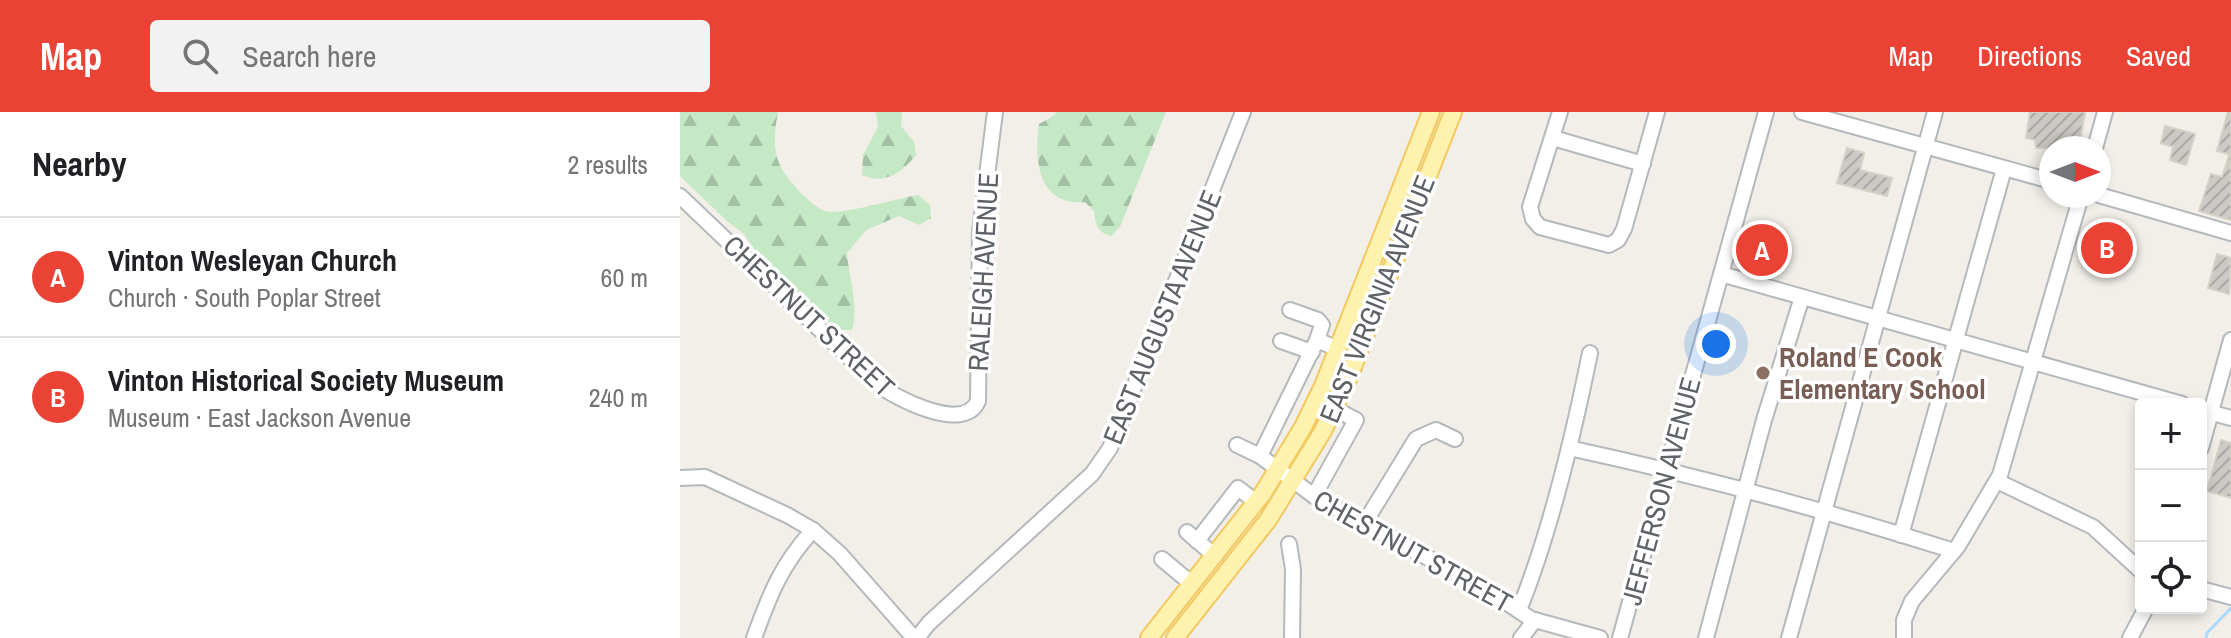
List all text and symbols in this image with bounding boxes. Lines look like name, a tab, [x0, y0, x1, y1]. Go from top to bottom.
search box	[150, 20, 710, 92]
text: Map	[40, 31, 102, 82]
icon: search	[178, 34, 222, 78]
text: Search here	[242, 36, 376, 76]
text: Map	[1889, 37, 1933, 75]
text: Directions	[1977, 37, 2082, 75]
text: Saved	[2126, 37, 2191, 75]
north arrow	[2039, 136, 2111, 208]
text: Nearby	[32, 141, 127, 187]
text: 2 results	[567, 147, 648, 182]
street label: EAST VIRGINIA AVENUE	[1310, 170, 1444, 428]
street label: RALEIGH AVENUE	[959, 172, 1007, 372]
street label: EAST AUGUSTA AVENUE	[1094, 184, 1230, 450]
pin: B	[2081, 218, 2133, 278]
pin: A	[1736, 220, 1788, 280]
street label: CHESTNUT STREET	[715, 227, 903, 405]
text: Vinton Wesleyan Church	[108, 240, 397, 280]
text: A	[50, 260, 66, 295]
text: 60 m	[601, 260, 648, 295]
text: Church · South Poplar Street	[108, 280, 381, 315]
your location	[1696, 324, 1736, 364]
place label: Roland E Cook Elementary School	[1779, 338, 1986, 408]
text: Vinton Historical Society Museum	[108, 360, 504, 400]
marker: Roland E Cook Elementary School	[1754, 364, 1772, 382]
street label: JEFFERSON AVENUE	[1612, 373, 1710, 609]
text: B	[50, 380, 66, 415]
text: 240 m	[589, 380, 648, 415]
map controls	[2135, 398, 2207, 614]
button: +	[2135, 398, 2207, 470]
text: Museum · East Jackson Avenue	[108, 400, 411, 435]
button: −	[2135, 470, 2207, 542]
street label: CHESTNUT STREET	[1307, 481, 1519, 621]
button: locate	[2135, 542, 2207, 614]

